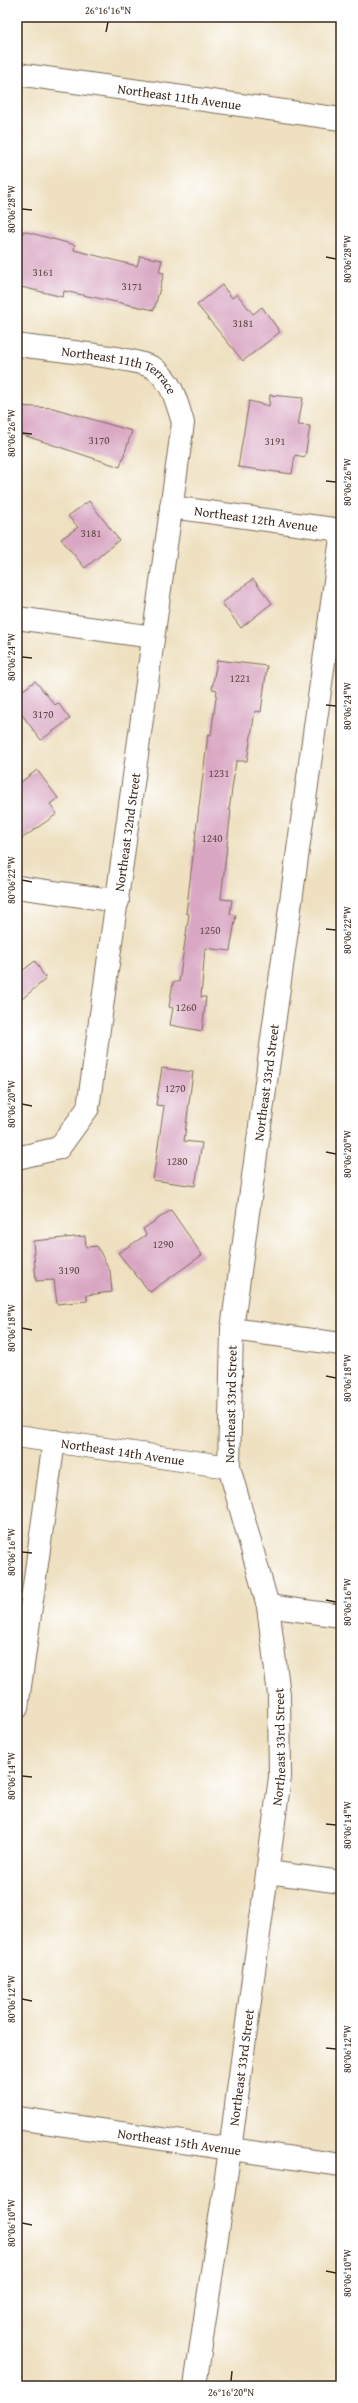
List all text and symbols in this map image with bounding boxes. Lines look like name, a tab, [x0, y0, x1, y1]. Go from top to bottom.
text: 26°16'16"N	[85, 3, 131, 18]
street label: Northeast 11th Avenue	[116, 79, 242, 115]
text: 80°06'28"W	[4, 185, 19, 233]
text: 80°06'28"W	[340, 235, 355, 283]
house number: 3161	[32, 264, 54, 280]
house number: 3171	[121, 278, 143, 294]
house number: 3181	[232, 315, 254, 331]
street label: Northeast 11th Terrace	[60, 342, 181, 397]
text: 80°06'26"W	[4, 409, 19, 457]
house number: 3170	[88, 432, 110, 448]
house number: 3191	[264, 433, 286, 449]
text: 80°06'26"W	[340, 458, 355, 506]
street label: Northeast 12th Avenue	[193, 501, 319, 537]
house number: 3181	[80, 525, 102, 541]
text: 80°06'24"W	[4, 633, 19, 681]
house number: 1221	[229, 670, 251, 686]
text: 80°06'24"W	[340, 682, 355, 730]
house number: 3170	[32, 706, 54, 722]
house number: 1231	[208, 765, 230, 781]
street label: Northeast 32nd Street	[110, 771, 145, 893]
house number: 1240	[201, 830, 223, 846]
text: 80°06'22"W	[4, 856, 19, 904]
text: 80°06'22"W	[340, 906, 355, 954]
house number: 1250	[199, 922, 221, 938]
house number: 1260	[175, 999, 197, 1015]
street label: Northeast 33rd Street	[249, 1022, 284, 1142]
text: 80°06'20"W	[4, 1080, 19, 1128]
house number: 1270	[164, 1080, 186, 1096]
text: 80°06'20"W	[340, 1130, 355, 1178]
house number: 1280	[166, 1153, 188, 1169]
house number: 1290	[152, 1236, 174, 1252]
house number: 3190	[58, 1262, 80, 1278]
text: 80°06'18"W	[4, 1304, 19, 1352]
street label: Northeast 33rd Street	[220, 1344, 242, 1463]
text: 80°06'18"W	[340, 1354, 355, 1402]
street label: Northeast 14th Avenue	[60, 1434, 186, 1470]
text: 80°06'16"W	[4, 1528, 19, 1576]
text: 80°06'16"W	[340, 1578, 355, 1626]
street label: Northeast 33rd Street	[267, 1686, 290, 1807]
text: 80°06'14"W	[4, 1752, 19, 1800]
text: 80°06'14"W	[340, 1801, 355, 1849]
text: 80°06'12"W	[4, 1975, 19, 2023]
street label: Northeast 33rd Street	[224, 2007, 259, 2127]
text: 80°06'12"W	[340, 2025, 355, 2073]
street label: Northeast 15th Avenue	[116, 2124, 242, 2160]
text: 80°06'10"W	[4, 2199, 19, 2247]
text: 80°06'10"W	[340, 2249, 355, 2297]
text: 26°16'20"N	[208, 2385, 254, 2400]

